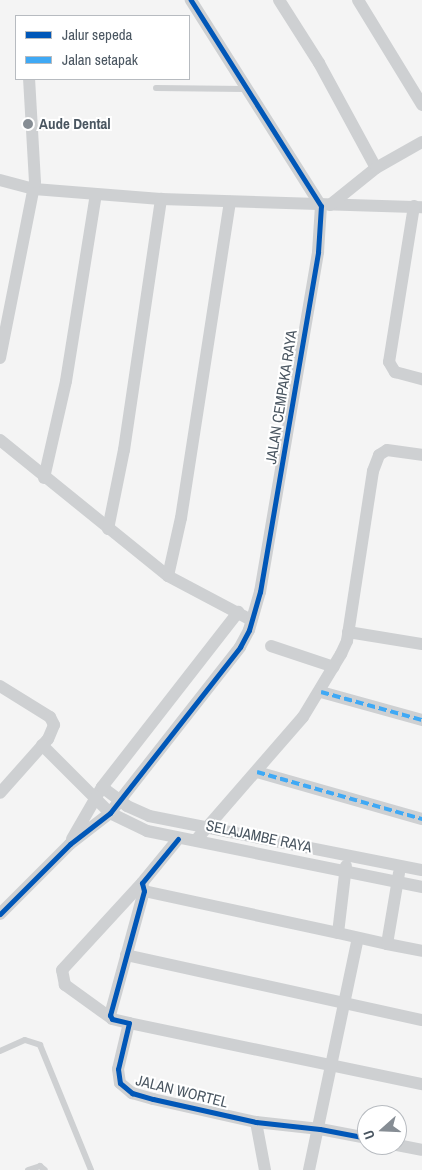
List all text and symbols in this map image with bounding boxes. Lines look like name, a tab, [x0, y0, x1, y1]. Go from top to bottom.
legend	[15, 15, 190, 80]
text: Jalur sepeda	[62, 24, 132, 45]
text: Jalan setapak	[62, 49, 138, 70]
place label: Aude Dental	[39, 115, 111, 133]
marker: Aude Dental	[21, 117, 35, 131]
street label: JALAN CEMPAKA RAYA	[261, 328, 301, 466]
street label: SELAJAMBE RAYA	[205, 816, 313, 856]
street label: JALAN WORTEL	[134, 1071, 230, 1111]
north arrow	[357, 1105, 407, 1155]
text: U	[359, 1128, 379, 1142]

